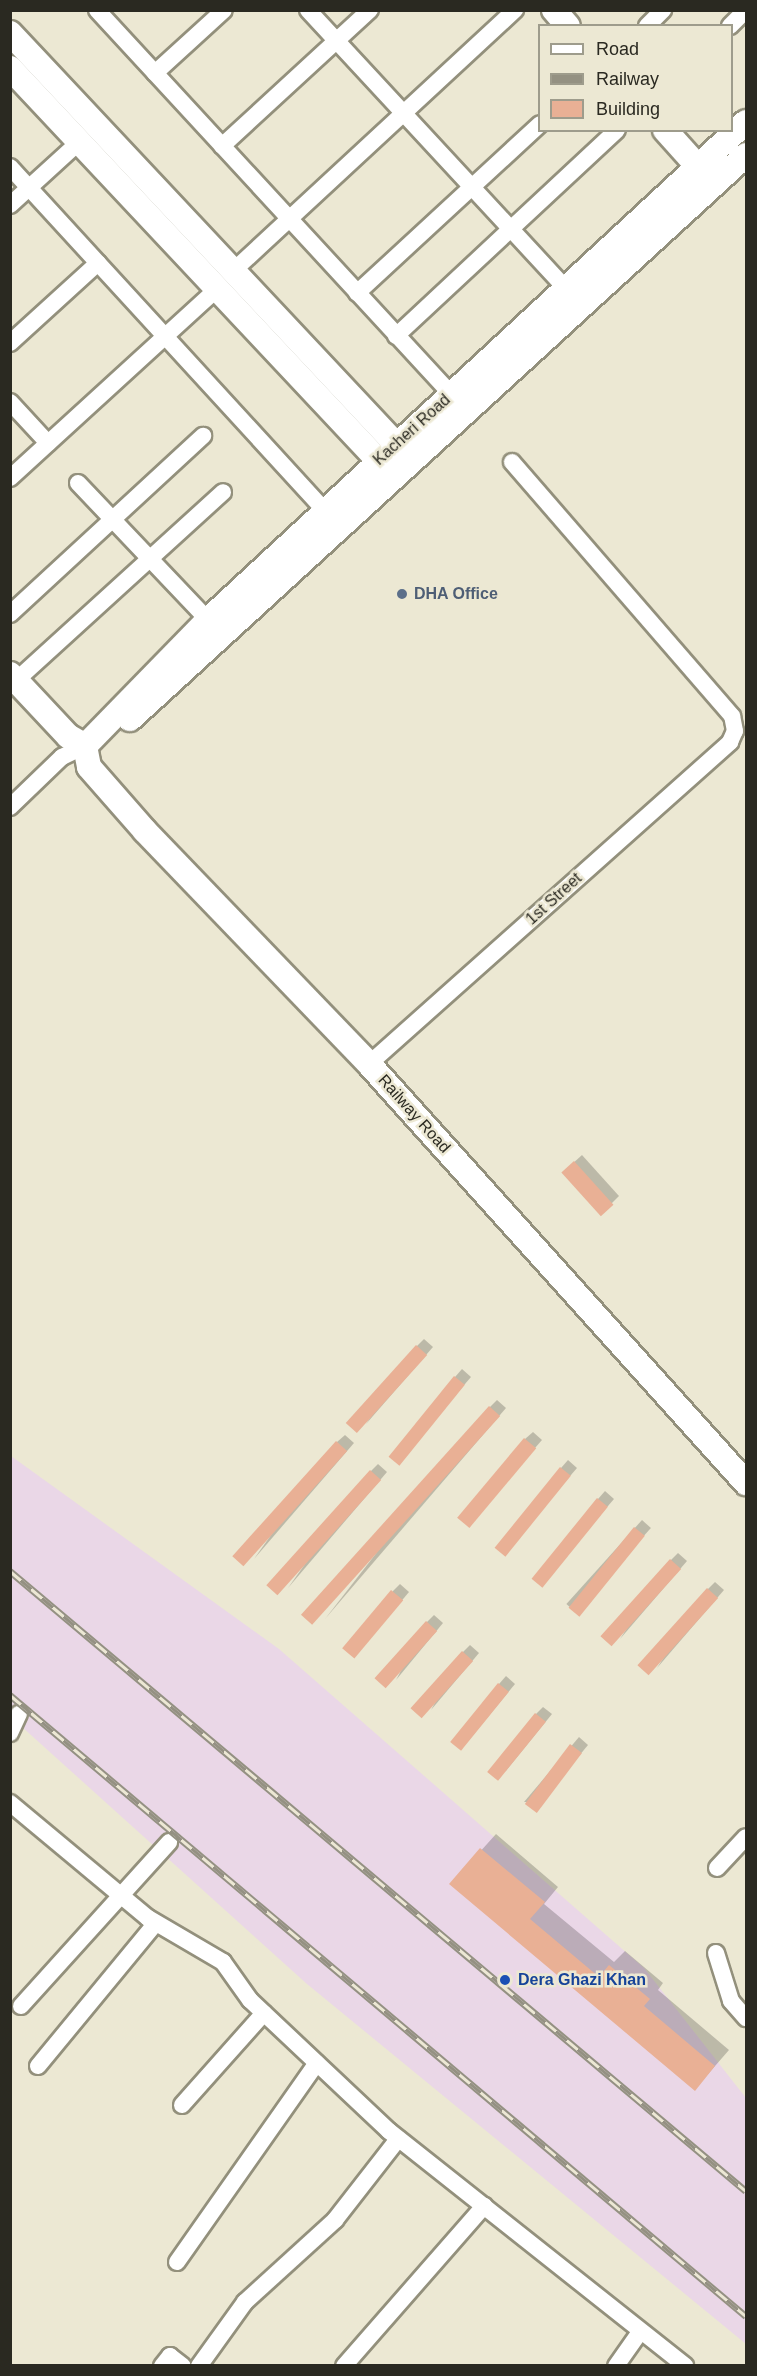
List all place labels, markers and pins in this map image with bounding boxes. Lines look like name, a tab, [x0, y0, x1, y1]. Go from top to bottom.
place label: DHA Office	[414, 584, 498, 604]
marker: DHA Office	[395, 587, 409, 601]
place label: Dera Ghazi Khan	[518, 1970, 646, 1990]
marker: Dera Ghazi Khan	[496, 1971, 514, 1989]

